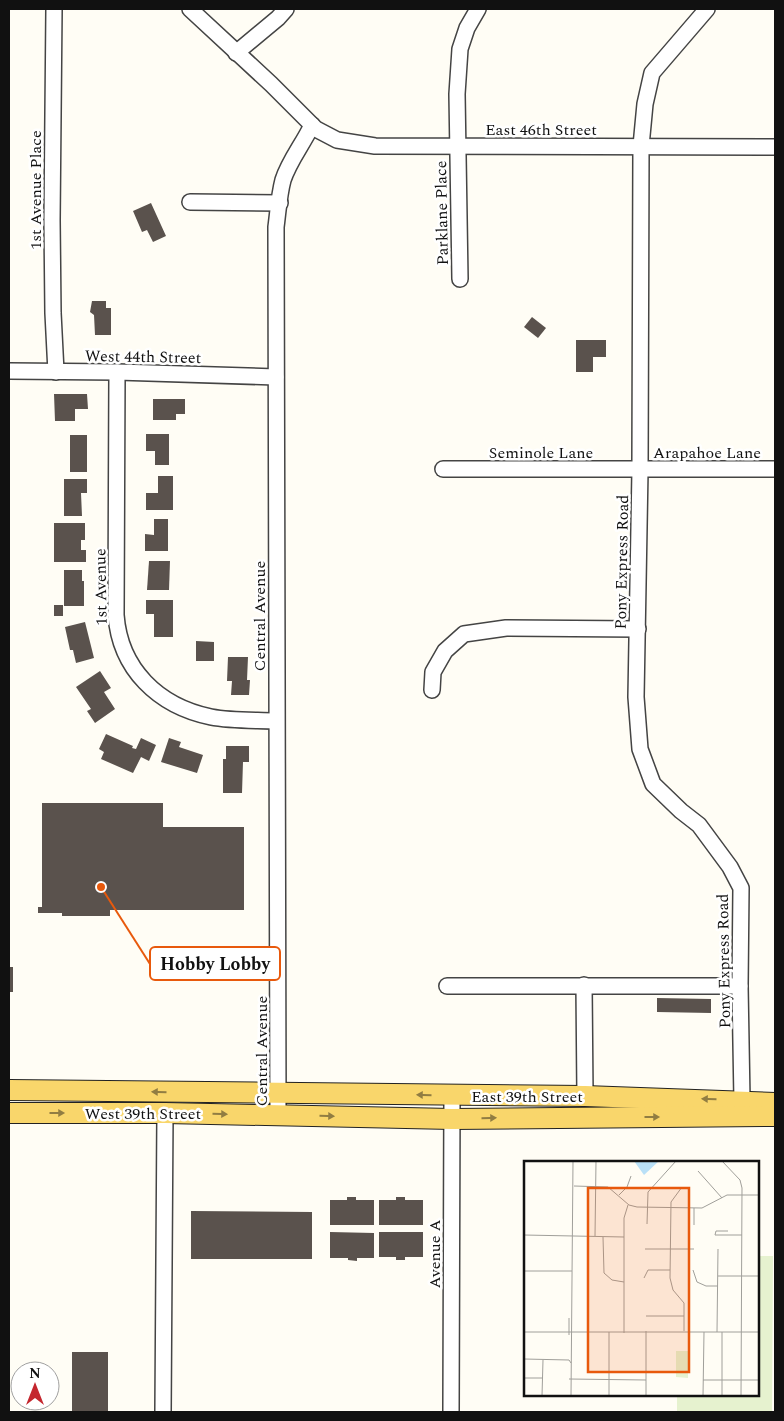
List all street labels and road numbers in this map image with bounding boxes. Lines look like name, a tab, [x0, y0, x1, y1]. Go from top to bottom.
street label: East 46th Street	[485, 118, 597, 142]
street label: 1st Avenue Place	[24, 130, 48, 250]
street label: Parklane Place	[429, 160, 455, 265]
street label: West 44th Street	[85, 344, 202, 370]
street label: Seminole Lane	[489, 441, 593, 465]
street label: Arapahoe Lane	[653, 441, 761, 465]
street label: Pony Express Road	[609, 494, 635, 630]
street label: 1st Avenue	[88, 548, 114, 626]
street label: Central Avenue	[248, 561, 272, 671]
street label: Pony Express Road	[711, 893, 737, 1028]
street label: Central Avenue	[250, 996, 274, 1106]
street label: East 39th Street	[471, 1085, 583, 1109]
street label: West 39th Street	[85, 1102, 202, 1126]
street label: Avenue A	[423, 1220, 447, 1288]

